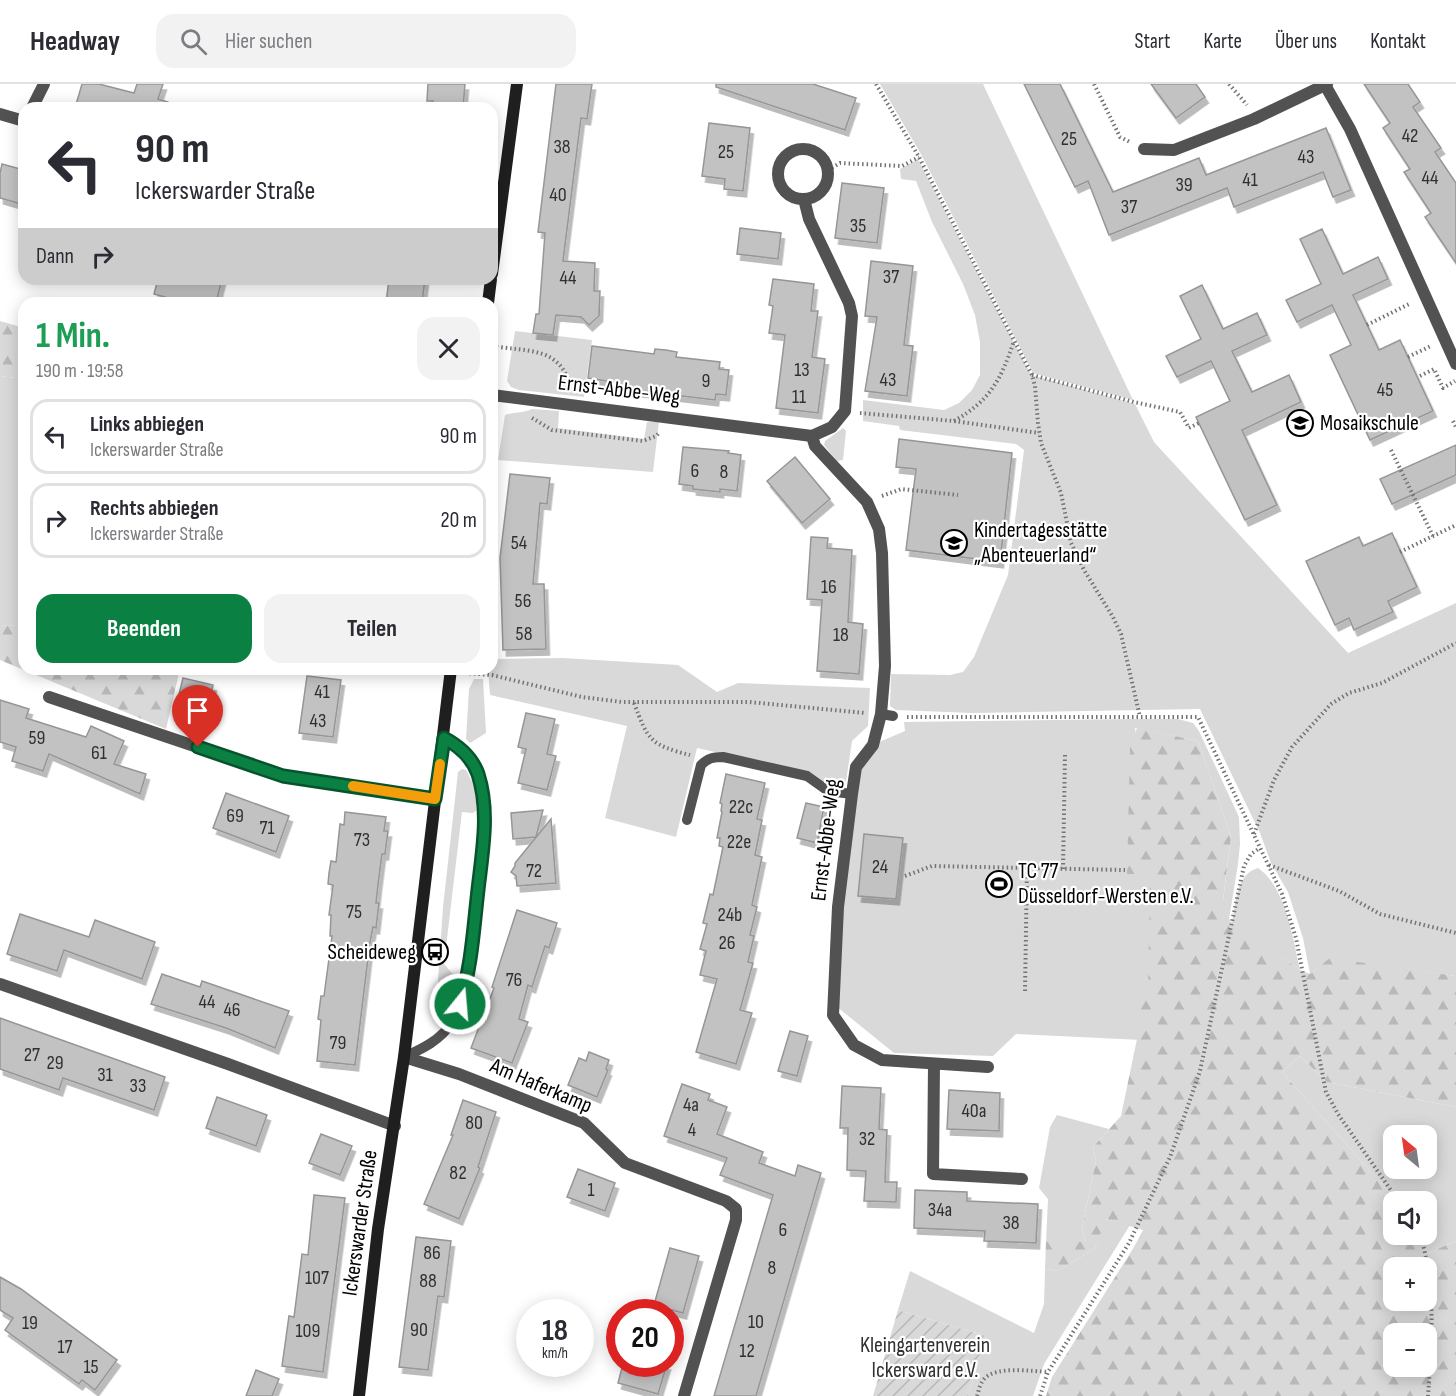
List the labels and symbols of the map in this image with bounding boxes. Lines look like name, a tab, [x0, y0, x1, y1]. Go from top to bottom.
house number: 42	[1402, 124, 1418, 148]
house number: 25	[1061, 127, 1077, 151]
house number: 38	[553, 135, 571, 159]
house number: 25	[718, 140, 734, 164]
house number: 43	[1298, 145, 1314, 169]
house number: 44	[1422, 166, 1438, 190]
house number: 41	[1242, 168, 1258, 192]
house number: 39	[1175, 173, 1193, 197]
house number: 40	[549, 183, 567, 207]
house number: 37	[1121, 195, 1137, 219]
house number: 35	[850, 214, 866, 238]
house number: 37	[883, 265, 899, 289]
house number: 44	[560, 266, 576, 290]
house number: 13	[794, 358, 810, 382]
house number: 43	[880, 368, 896, 392]
street label: Ernst-Abbe-Weg	[556, 369, 682, 411]
house number: 9	[702, 369, 710, 393]
house number: 45	[1377, 378, 1393, 402]
house number: 11	[792, 385, 806, 409]
school or university icon: Mosaikschule	[1285, 408, 1315, 438]
place label: Mosaikschule	[1320, 410, 1419, 437]
house number: 6	[691, 459, 699, 483]
house number: 8	[720, 460, 728, 484]
place label: Kindertagesstätte „Abenteuerland“	[974, 517, 1107, 569]
school or university icon: Kindertagesstätte „Abenteuerland“	[939, 528, 969, 558]
house number: 54	[511, 531, 527, 555]
house number: 16	[821, 575, 837, 599]
house number: 56	[515, 589, 531, 613]
house number: 58	[516, 622, 532, 646]
house number: 18	[833, 623, 849, 647]
house number: 41	[314, 680, 330, 704]
pin	[172, 685, 223, 747]
house number: 43	[310, 709, 326, 733]
house number: 59	[29, 726, 45, 750]
house number: 61	[91, 741, 107, 765]
street label: Ernst-Abbe-Weg	[805, 777, 847, 903]
house number: 22c	[729, 795, 753, 819]
house number: 69	[226, 804, 244, 828]
house number: 71	[259, 816, 275, 840]
house number: 73	[354, 828, 370, 852]
house number: 22e	[727, 830, 751, 854]
house number: 24	[872, 855, 888, 879]
place label: TC 77 Düsseldorf-Wersten e.V.	[1018, 858, 1194, 910]
house number: 72	[526, 859, 542, 883]
sports icon: TC 77 Düsseldorf-Wersten e.V.	[984, 869, 1014, 899]
house number: 75	[346, 900, 362, 924]
house number: 24b	[718, 903, 742, 927]
house number: 26	[719, 931, 736, 955]
bus stop icon: Scheideweg	[420, 937, 450, 967]
place label: Scheideweg	[328, 939, 416, 966]
house number: 76	[506, 968, 522, 992]
position arrow	[428, 972, 492, 1036]
house number: 44	[199, 990, 215, 1014]
house number: 46	[223, 998, 241, 1022]
house number: 79	[330, 1031, 346, 1055]
house number: 27	[24, 1043, 40, 1067]
house number: 29	[46, 1051, 64, 1075]
street label: Am Haferkamp	[485, 1052, 596, 1120]
house number: 31	[97, 1063, 113, 1087]
house number: 33	[130, 1074, 146, 1098]
house number: 4a	[683, 1093, 699, 1117]
house number: 40a	[962, 1099, 986, 1123]
house number: 80	[465, 1111, 483, 1135]
house number: 4	[688, 1118, 696, 1142]
north arrow	[1383, 1125, 1437, 1179]
house number: 32	[859, 1127, 875, 1151]
street label: Ickerswarder Straße	[336, 1148, 384, 1298]
house number: 82	[449, 1161, 467, 1185]
house number: 1	[588, 1178, 595, 1202]
house number: 34a	[928, 1198, 952, 1222]
house number: 38	[1002, 1211, 1020, 1235]
house number: 6	[779, 1218, 787, 1242]
house number: 86	[423, 1241, 441, 1265]
house number: 8	[768, 1256, 776, 1280]
house number: 107	[305, 1266, 329, 1290]
house number: 88	[419, 1269, 437, 1293]
speed limit sign: 20	[606, 1299, 684, 1377]
house number: 10	[748, 1310, 764, 1334]
house number: 19	[22, 1311, 38, 1335]
house number: 90	[410, 1318, 428, 1342]
house number: 109	[296, 1319, 320, 1343]
park label: Kleingartenverein Ickersward e.V.	[860, 1332, 990, 1384]
house number: 17	[58, 1335, 72, 1359]
house number: 12	[739, 1339, 755, 1363]
house number: 15	[83, 1355, 99, 1379]

